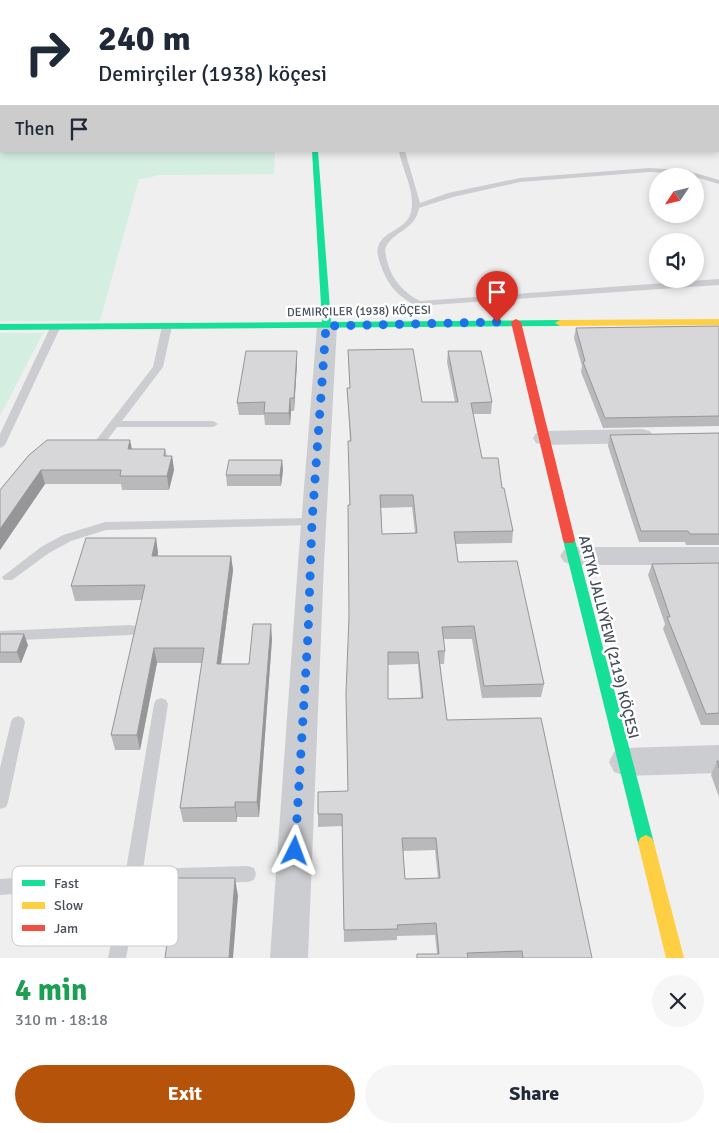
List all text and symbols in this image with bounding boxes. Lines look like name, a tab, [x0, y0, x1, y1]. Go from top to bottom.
text: 240 m	[98, 17, 191, 60]
icon: right	[15, 20, 80, 85]
text: Demirçiler (1938) köçesi	[98, 60, 327, 87]
icon: arrive	[65, 115, 93, 143]
text: Then	[15, 117, 55, 141]
north arrow	[649, 168, 704, 222]
map controls	[649, 168, 704, 288]
button: sound	[649, 233, 704, 288]
pin	[476, 271, 518, 322]
icon: arrive	[483, 278, 511, 306]
street label: DEMIRÇILER (1938) KÖÇESI	[287, 303, 431, 320]
street label: ARTYK JALLYÝEW (2119) KÖÇESI	[575, 533, 644, 741]
position arrow	[268, 824, 320, 876]
legend	[12, 866, 178, 946]
text: Fast	[54, 875, 79, 892]
text: Slow	[54, 897, 83, 914]
text: Jam	[54, 920, 78, 937]
text: 4 min	[15, 972, 87, 1009]
button: close	[652, 975, 704, 1027]
text: 310 m · 18:18	[15, 1010, 108, 1030]
button: Exit	[15, 1065, 355, 1123]
button: Share	[365, 1065, 704, 1123]

